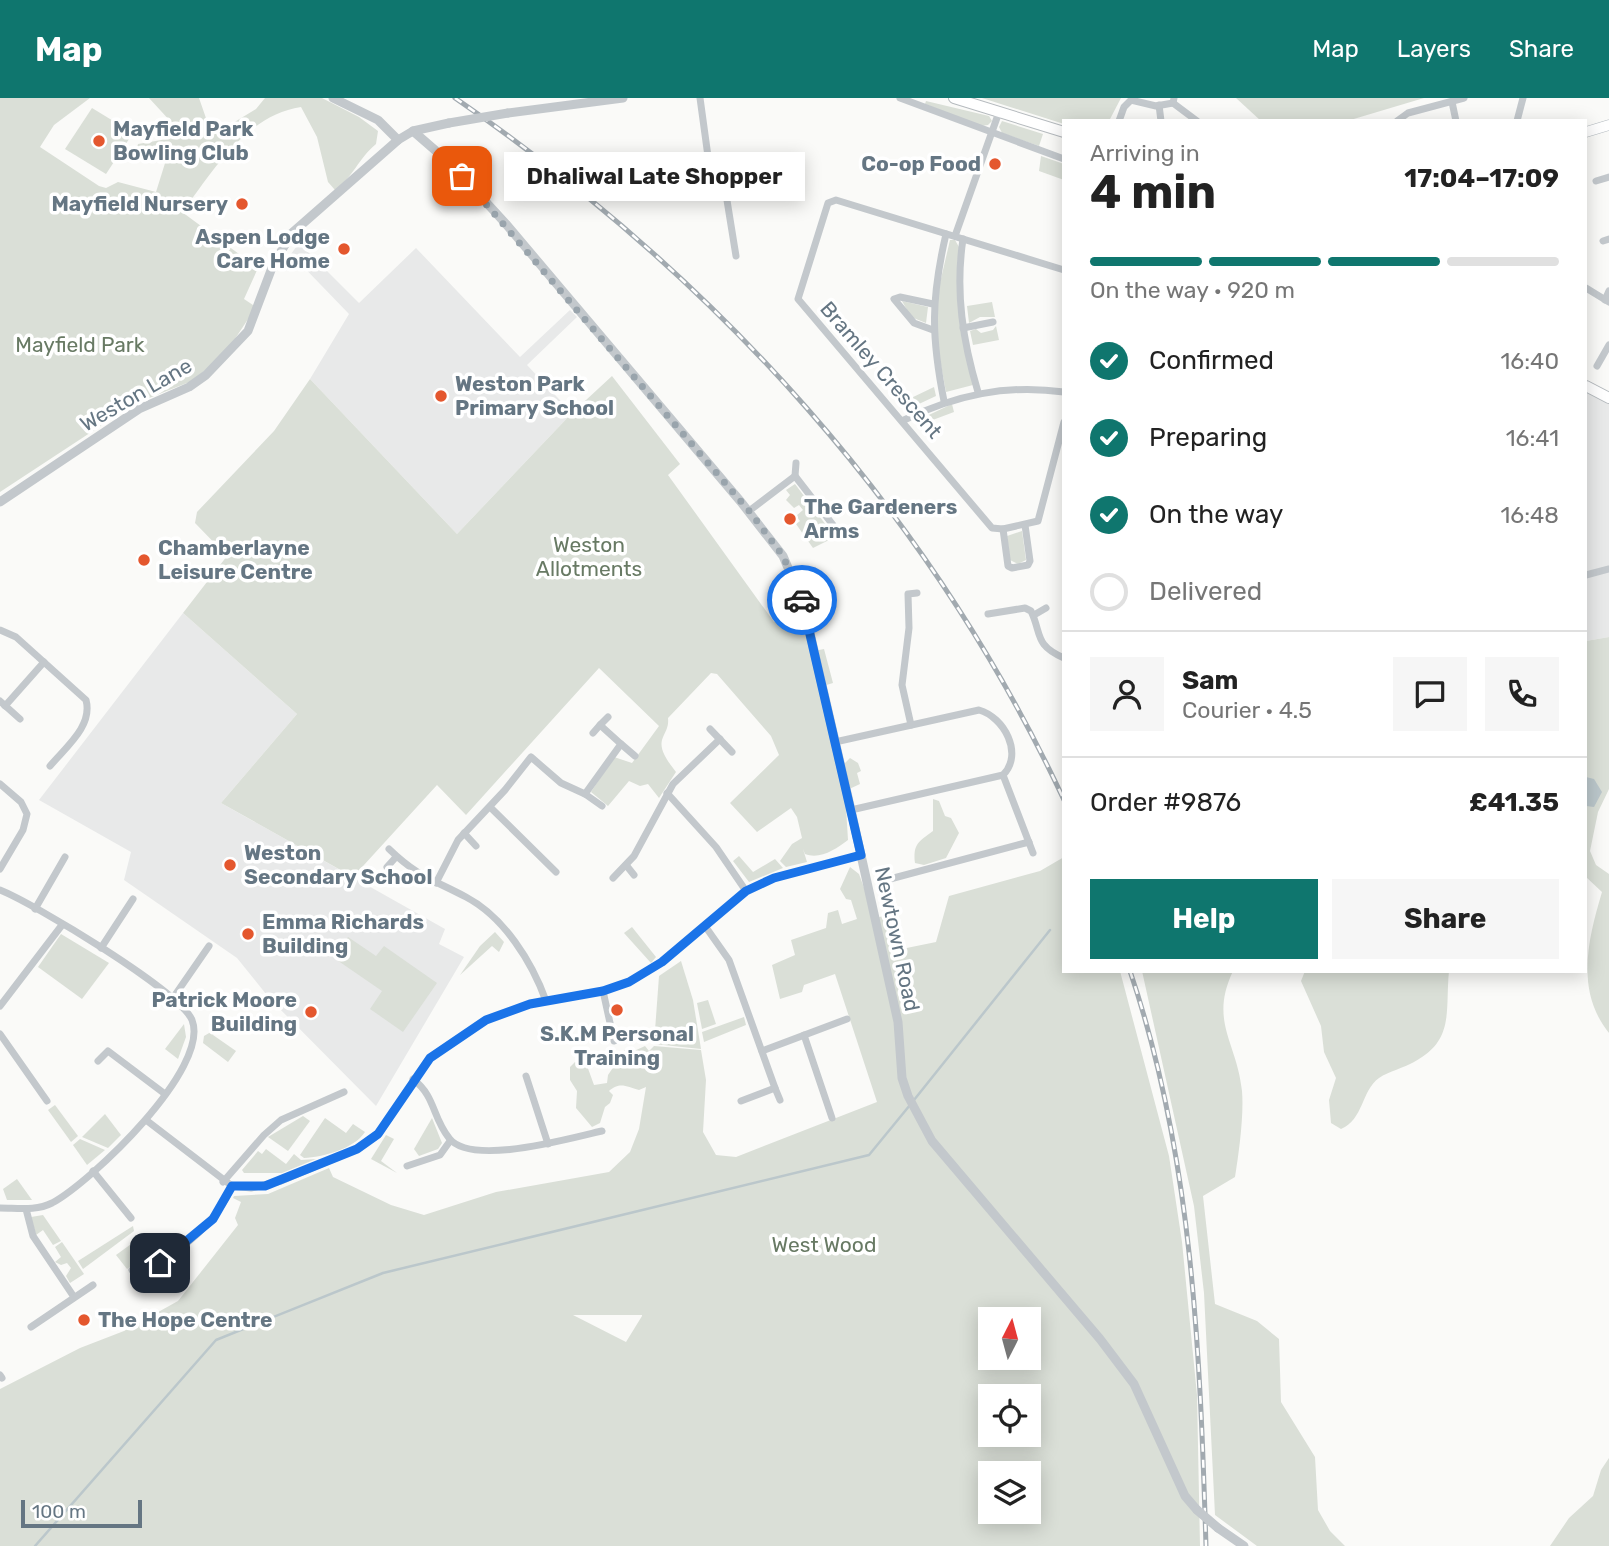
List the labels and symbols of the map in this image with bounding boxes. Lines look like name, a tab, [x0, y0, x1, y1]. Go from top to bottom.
place label: Mayfield Park Bowling Club	[113, 116, 254, 165]
marker: Mayfield Park Bowling Club	[91, 133, 107, 149]
pin	[432, 146, 492, 206]
place label: Co-op Food	[861, 151, 981, 176]
callout: Dhaliwal Late Shopper	[504, 152, 805, 200]
marker: Co-op Food	[987, 156, 1003, 172]
place label: Mayfield Nursery	[51, 191, 228, 216]
marker: Mayfield Nursery	[234, 196, 250, 212]
place label: Aspen Lodge Care Home	[195, 224, 330, 273]
marker: Aspen Lodge Care Home	[336, 241, 352, 257]
street label: Bramley Crescent	[815, 296, 948, 443]
park label: Mayfield Park	[15, 332, 145, 357]
street label: Weston Lane	[75, 353, 196, 437]
place label: Weston Park Primary School	[455, 371, 614, 420]
marker: Weston Park Primary School	[433, 388, 449, 404]
place label: The Gardeners Arms	[804, 494, 957, 543]
marker: The Gardeners Arms	[782, 511, 798, 527]
park label: Weston Allotments	[536, 532, 642, 581]
place label: Chamberlayne Leisure Centre	[158, 535, 313, 584]
marker: Chamberlayne Leisure Centre	[136, 552, 152, 568]
courier	[767, 565, 837, 635]
place label: Weston Secondary School	[244, 840, 432, 889]
marker: Weston Secondary School	[222, 857, 238, 873]
street label: Newtown Road	[870, 864, 925, 1014]
place label: Emma Richards Building	[262, 909, 424, 958]
marker: Emma Richards Building	[240, 926, 256, 942]
place label: Patrick Moore Building	[151, 987, 297, 1036]
marker: S.K.M Personal Training	[609, 1002, 625, 1018]
marker: Patrick Moore Building	[303, 1004, 319, 1020]
place label: S.K.M Personal Training	[540, 1021, 694, 1070]
park label: West Wood	[772, 1232, 876, 1257]
pin	[130, 1233, 190, 1293]
place label: The Hope Centre	[98, 1307, 273, 1332]
north arrow	[978, 1307, 1041, 1370]
marker: The Hope Centre	[76, 1312, 92, 1328]
scale bar	[21, 1497, 142, 1529]

